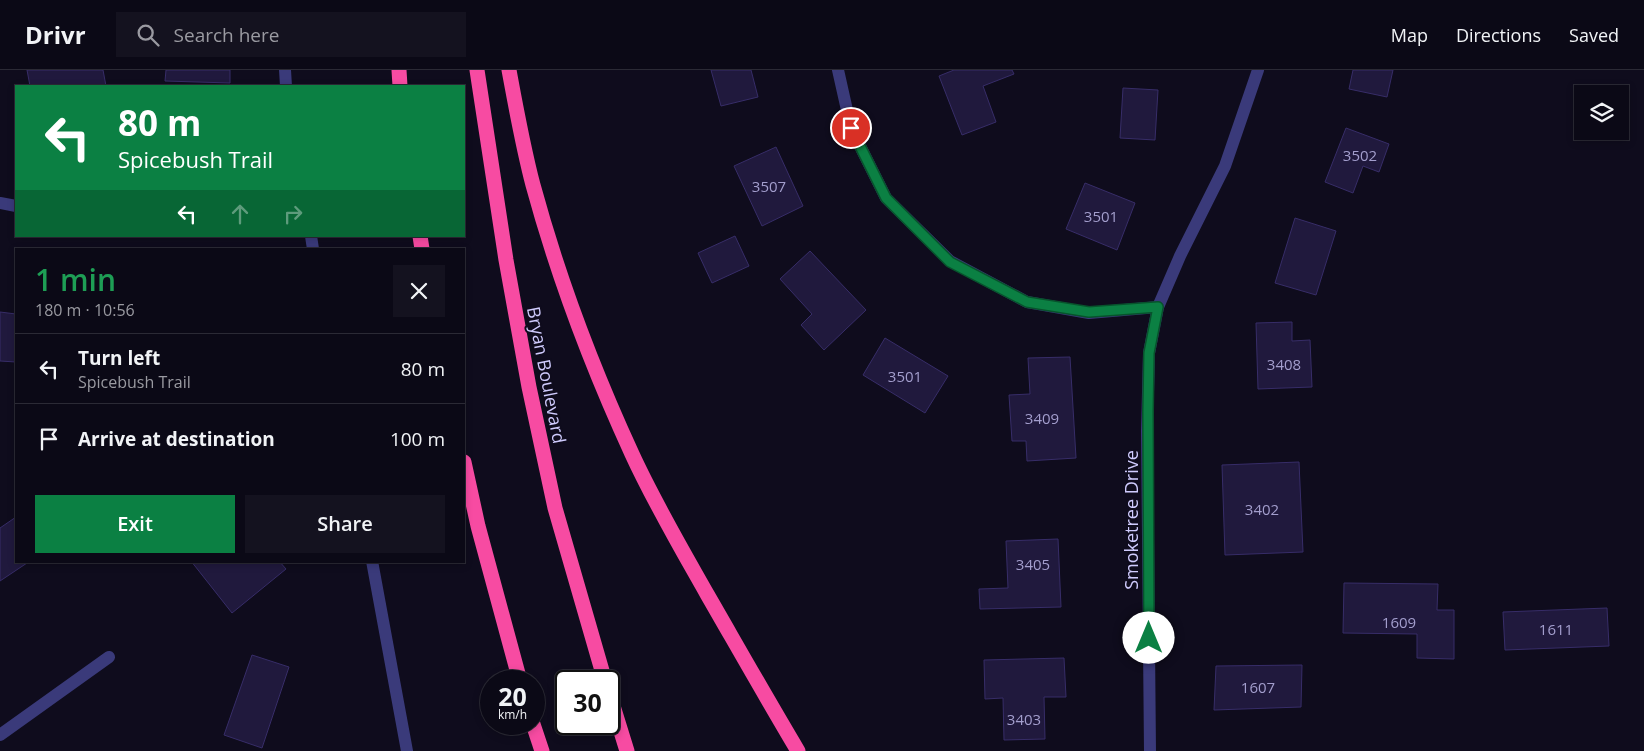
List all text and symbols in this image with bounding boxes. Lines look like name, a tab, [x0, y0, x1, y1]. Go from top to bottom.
search box	[116, 12, 466, 57]
text: Drivr	[25, 18, 86, 51]
icon: search	[134, 21, 162, 49]
text: Search here	[174, 22, 279, 48]
text: Map	[1391, 23, 1428, 47]
text: Directions	[1456, 23, 1541, 47]
text: Saved	[1569, 23, 1619, 47]
map controls	[1574, 85, 1629, 140]
button: layers	[1574, 85, 1629, 140]
text: 80 m	[118, 99, 201, 146]
icon: left	[35, 105, 100, 170]
pin	[830, 107, 872, 149]
icon: arrive	[837, 114, 865, 142]
text: Spicebush Trail	[118, 144, 273, 174]
house number: 3502	[1343, 145, 1377, 165]
house number: 3507	[752, 176, 786, 196]
icon: left	[173, 200, 201, 228]
icon: ahead	[226, 200, 254, 228]
icon: right	[279, 200, 307, 228]
house number: 3501	[1084, 206, 1118, 226]
text: 1 min	[35, 259, 116, 300]
button: close	[393, 265, 445, 317]
text: 180 m · 10:56	[35, 299, 135, 321]
street label: Bryan Boulevard	[522, 304, 572, 446]
text: Turn left	[78, 345, 160, 371]
house number: 3408	[1267, 354, 1301, 374]
icon: left	[35, 355, 63, 383]
text: 80 m	[401, 356, 445, 382]
house number: 3501	[888, 366, 922, 386]
text: Spicebush Trail	[78, 371, 191, 393]
house number: 3409	[1025, 408, 1059, 428]
icon: arrive	[35, 425, 63, 453]
text: Arrive at destination	[78, 426, 275, 452]
text: 100 m	[390, 426, 445, 452]
street label: Smoketree Drive	[1119, 450, 1143, 590]
button: Exit	[35, 495, 235, 553]
button: Share	[245, 495, 445, 553]
house number: 3402	[1245, 499, 1279, 519]
house number: 3405	[1016, 554, 1050, 574]
position arrow	[1122, 611, 1174, 663]
house number: 1609	[1382, 612, 1416, 632]
house number: 1611	[1539, 619, 1573, 639]
speed limit sign: 30	[555, 670, 620, 735]
house number: 1607	[1241, 677, 1275, 697]
text: 20	[498, 679, 527, 713]
text: km/h	[498, 706, 527, 723]
house number: 3403	[1007, 709, 1041, 729]

